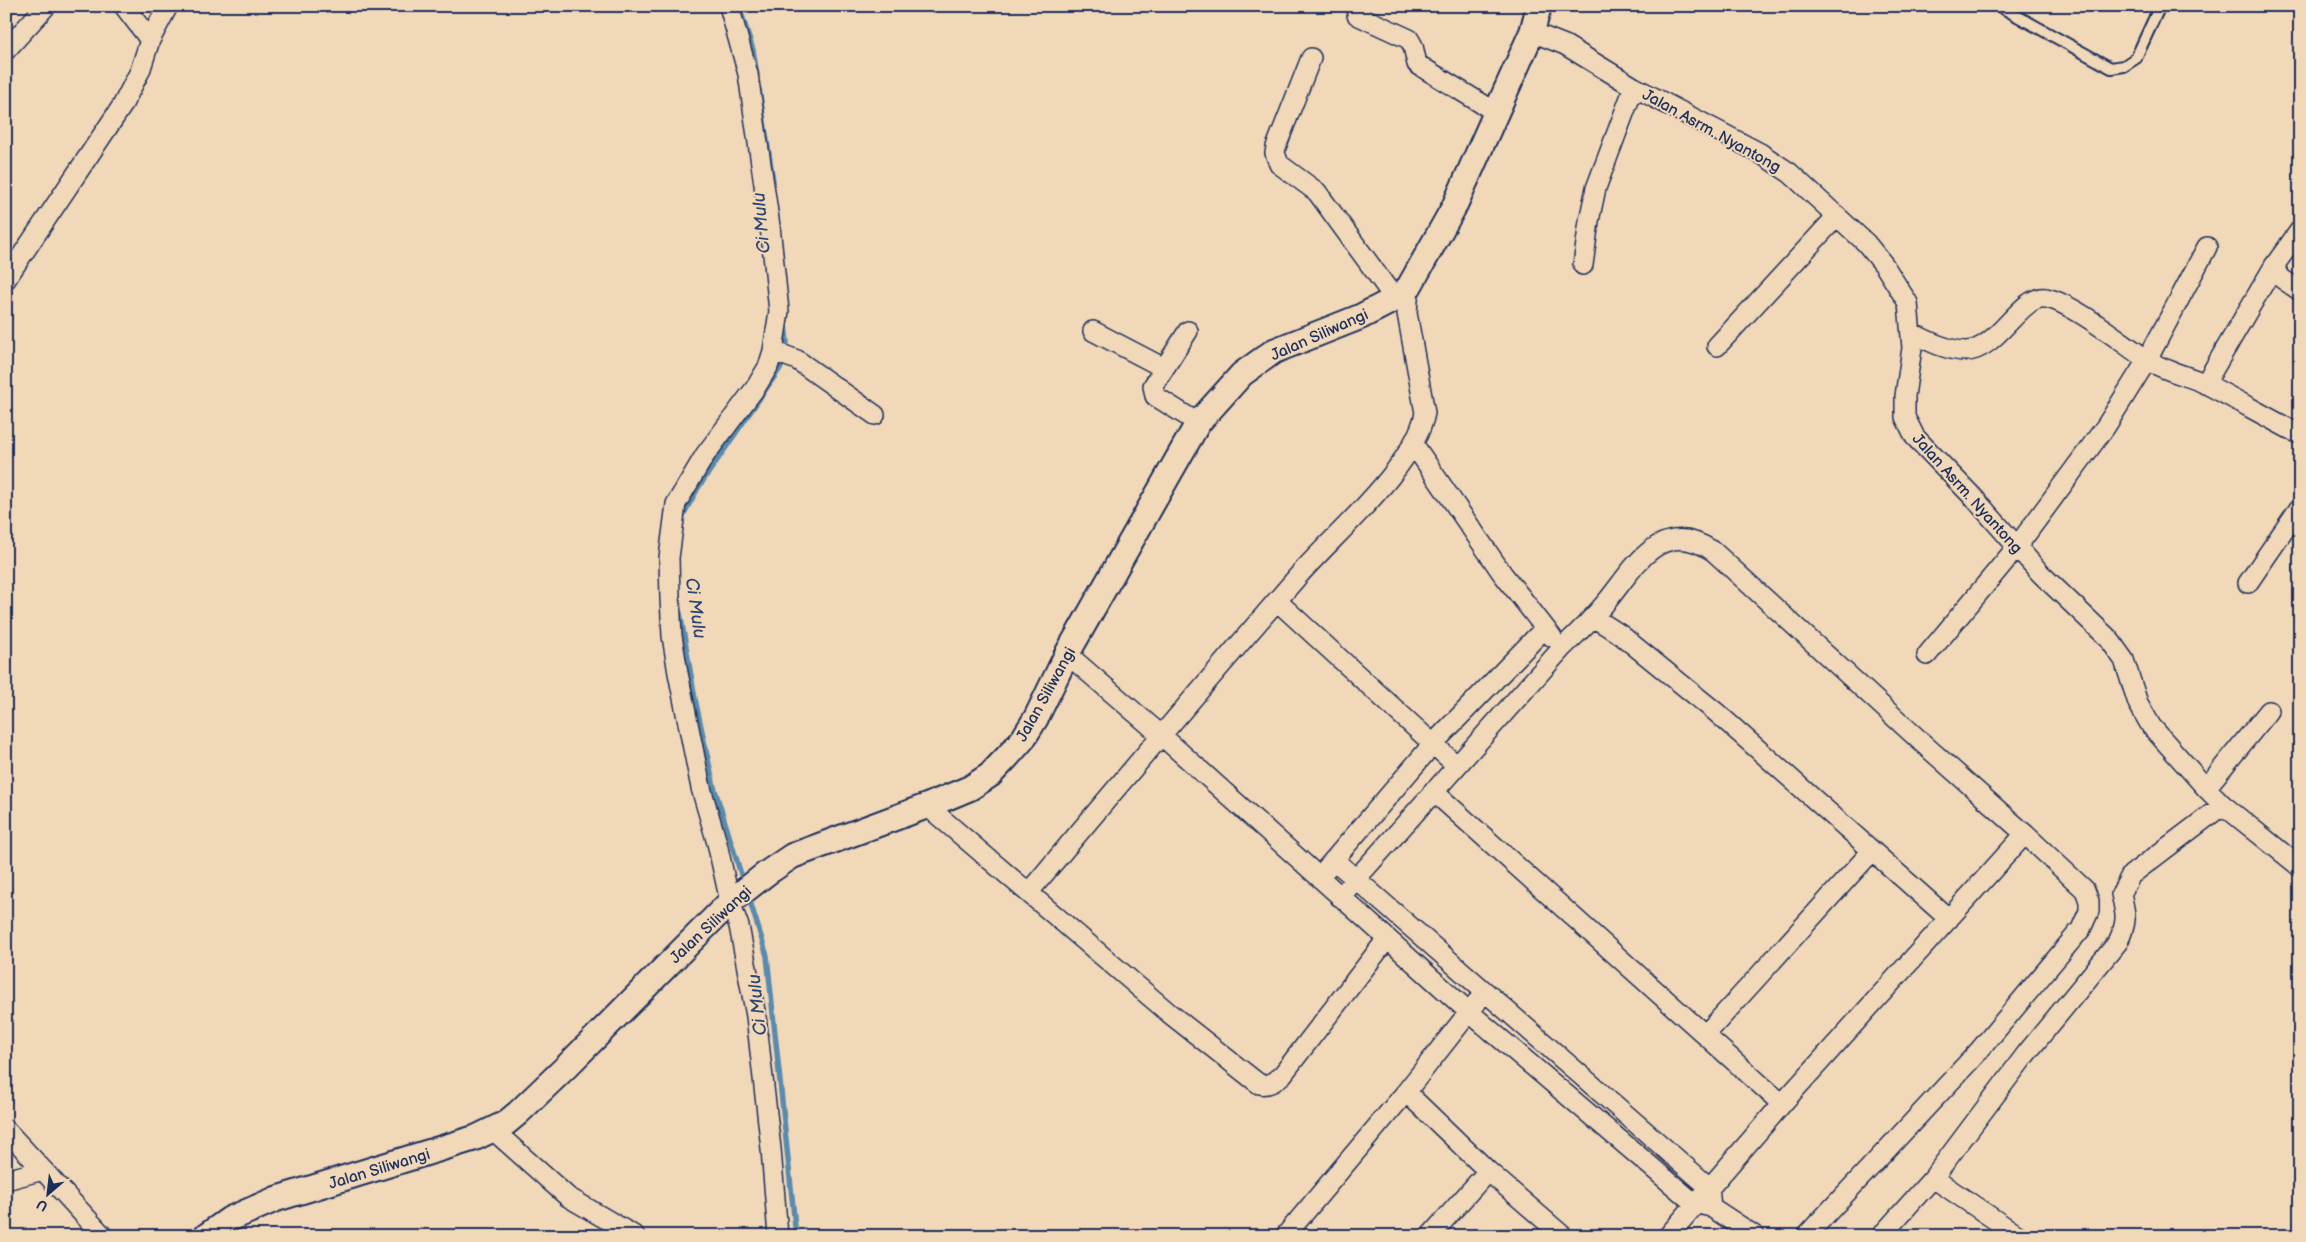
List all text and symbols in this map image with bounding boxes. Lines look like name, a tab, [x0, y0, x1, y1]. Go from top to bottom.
street label: Jalan Asrm. Nyantong	[1639, 85, 1784, 177]
water label: Ci Mulu	[748, 191, 775, 254]
street label: Jalan Siliwangi	[1268, 305, 1371, 365]
street label: Jalan Asrm. Nyantong	[1908, 430, 2026, 558]
water label: Ci Mulu	[681, 576, 710, 640]
street label: Jalan Siliwangi	[1013, 644, 1080, 745]
street label: Jalan Siliwangi	[666, 882, 756, 968]
water label: Ci Mulu	[744, 973, 771, 1037]
street label: Jalan Siliwangi	[326, 1145, 432, 1194]
north arrow	[22, 1170, 72, 1220]
text: U	[34, 1195, 51, 1215]

